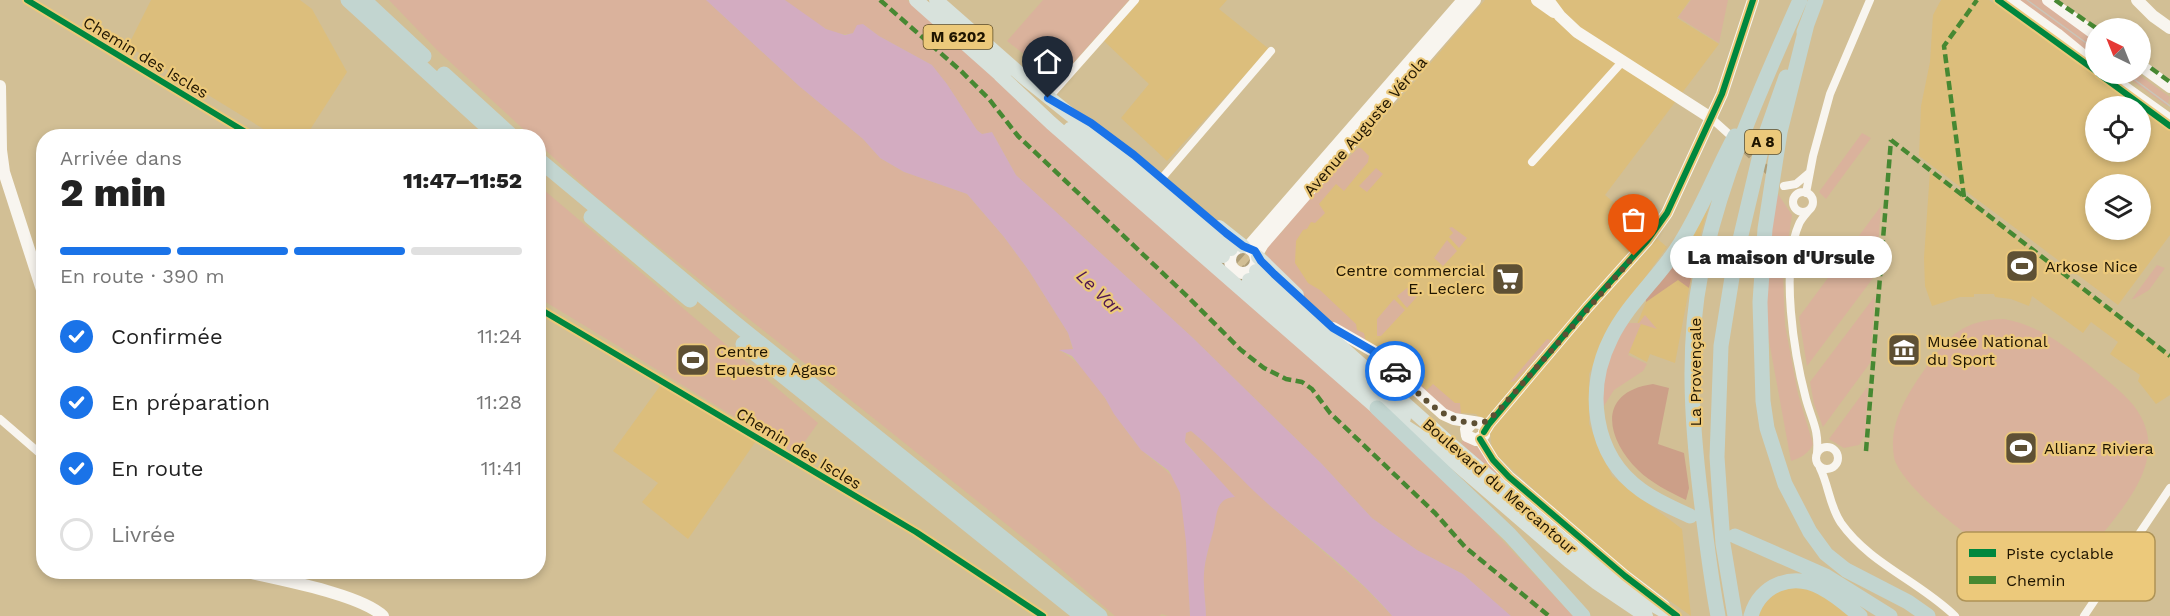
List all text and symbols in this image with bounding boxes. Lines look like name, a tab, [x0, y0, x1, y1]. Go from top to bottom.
street label: Chemin des Iscles	[80, 13, 212, 102]
north arrow	[2085, 18, 2151, 84]
map controls	[2085, 18, 2151, 240]
road number: M 6202	[924, 25, 992, 49]
pin	[1022, 36, 1073, 98]
icon: home	[1031, 45, 1064, 78]
street label: Avenue Auguste Vérola	[1300, 53, 1431, 200]
button: locate	[2085, 96, 2151, 162]
road number: A 8	[1745, 130, 1781, 154]
text: Arrivée dans	[60, 146, 182, 170]
text: 11:47–11:52	[403, 168, 522, 193]
text: 2 min	[60, 170, 166, 215]
button: layers	[2085, 174, 2151, 240]
pin	[1608, 194, 1659, 256]
icon: bag	[1617, 203, 1650, 236]
callout: La maison d'Ursule	[1670, 235, 1892, 277]
text: La maison d'Ursule	[1687, 245, 1875, 269]
sports icon: Arkose Nice	[2004, 248, 2040, 284]
place label: Arkose Nice	[2045, 257, 2138, 276]
place label: Centre commercial E. Leclerc	[1336, 261, 1485, 298]
supermarket icon: Centre commercial E. Leclerc	[1490, 261, 1526, 297]
text: En route · 390 m	[60, 264, 225, 288]
water label: Le Var	[1072, 265, 1127, 319]
street label: La Provençale	[1686, 318, 1705, 426]
icon: check	[60, 320, 93, 353]
text: Confirmée	[111, 324, 223, 349]
text: 11:24	[477, 324, 522, 348]
museum icon: Musée National du Sport	[1886, 332, 1922, 368]
place label: Musée National du Sport	[1927, 332, 2048, 369]
courier	[1365, 341, 1425, 401]
sports icon: Centre Equestre Agasc	[675, 342, 711, 378]
place label: Centre Equestre Agasc	[716, 342, 836, 379]
icon: car	[1379, 355, 1412, 388]
icon: check	[60, 386, 93, 419]
text: En préparation	[111, 390, 270, 415]
text: 11:28	[477, 390, 522, 414]
street label: Chemin des Iscles	[733, 404, 865, 493]
street label: Boulevard du Mercantour	[1419, 414, 1581, 559]
sports icon: Allianz Riviera	[2003, 430, 2039, 466]
place label: Allianz Riviera	[2044, 439, 2154, 458]
icon: check	[60, 452, 93, 485]
text: En route	[111, 456, 203, 481]
text: 11:41	[481, 456, 522, 480]
text: Livrée	[111, 522, 175, 547]
legend	[1957, 532, 2155, 601]
text: Piste cyclable	[2006, 544, 2114, 563]
text: Chemin	[2006, 571, 2066, 590]

